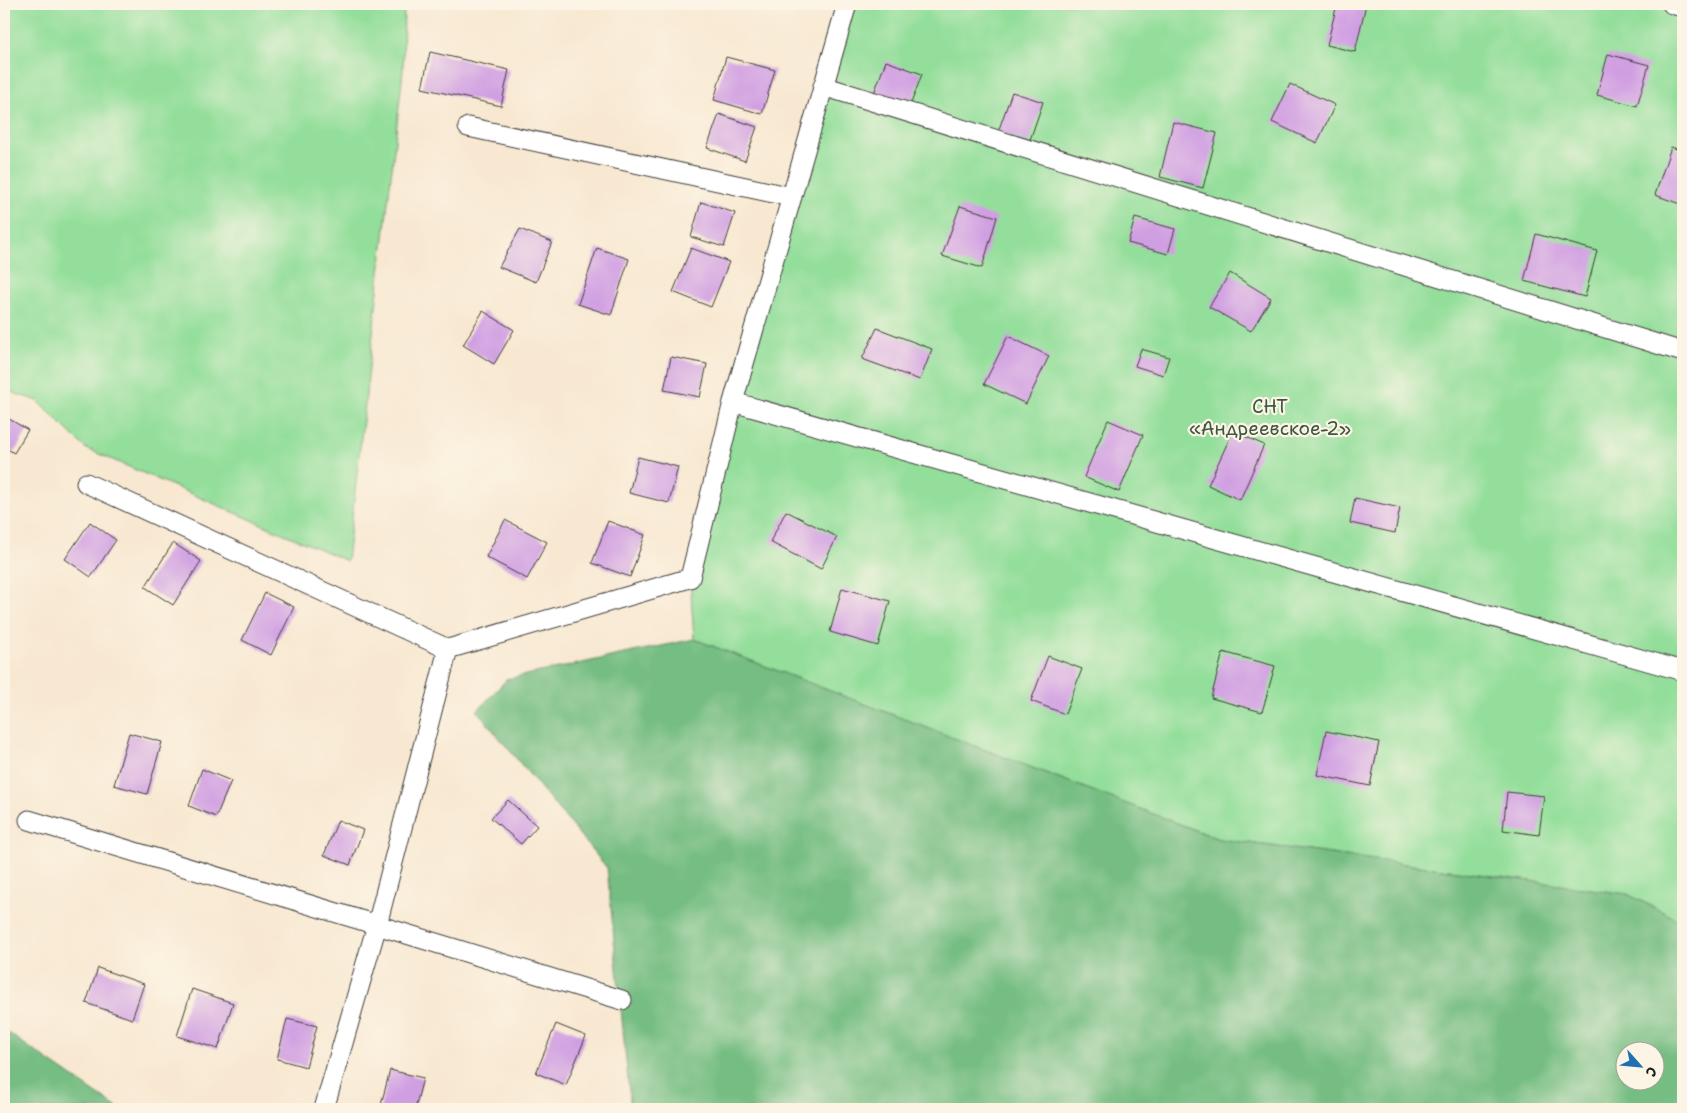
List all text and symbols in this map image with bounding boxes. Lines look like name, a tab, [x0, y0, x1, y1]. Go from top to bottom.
park label: СНТ «Андреевское-2»	[1189, 394, 1351, 441]
north arrow	[1614, 1040, 1664, 1090]
text: С	[1642, 1064, 1662, 1080]

